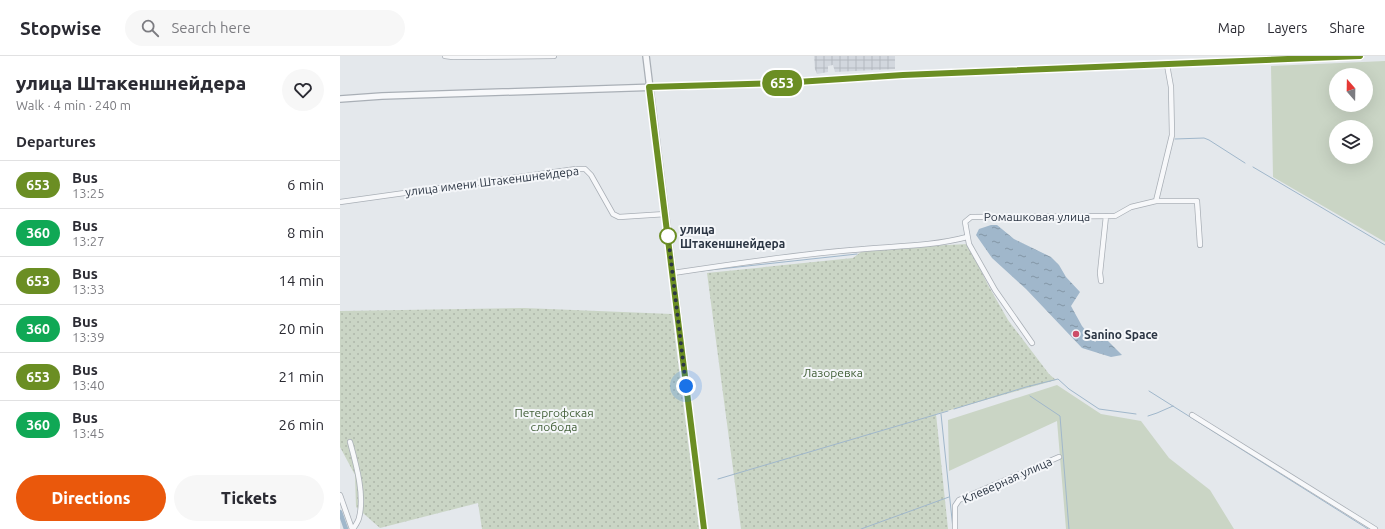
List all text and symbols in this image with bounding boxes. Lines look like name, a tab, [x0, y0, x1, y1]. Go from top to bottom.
search box	[125, 10, 405, 46]
text: Stopwise	[20, 17, 101, 39]
icon: search	[139, 17, 161, 39]
text: Search here	[171, 19, 251, 36]
text: Map	[1218, 20, 1245, 36]
text: Layers	[1267, 20, 1307, 36]
text: Share	[1329, 20, 1365, 36]
north arrow	[1329, 68, 1373, 112]
map controls	[1329, 68, 1373, 164]
button: heart	[282, 69, 324, 111]
line badge: 653	[759, 70, 805, 96]
text: улица Штакеншнейдера	[16, 72, 246, 94]
text: 653	[770, 75, 794, 91]
text: Walk · 4 min · 240 m	[16, 98, 131, 112]
button: layers	[1329, 120, 1373, 164]
text: Departures	[16, 133, 96, 150]
street label: улица имени Штакеншнейдера	[404, 164, 580, 198]
text: Bus	[72, 169, 98, 186]
text: 6 min	[287, 176, 324, 193]
text: 653	[26, 177, 50, 193]
text: 13:25	[72, 186, 105, 200]
street label: Ромашковая улица	[984, 210, 1090, 223]
text: Bus	[72, 217, 98, 234]
place label: улица Штакеншнейдера	[680, 223, 785, 250]
text: 8 min	[287, 224, 324, 241]
text: 360	[26, 225, 50, 241]
marker: улица Штакеншнейдера	[659, 227, 677, 245]
text: 13:27	[72, 234, 105, 248]
text: Bus	[72, 265, 98, 282]
text: 14 min	[278, 272, 324, 289]
text: 653	[26, 273, 50, 289]
text: 13:33	[72, 282, 105, 296]
text: Bus	[72, 313, 98, 330]
text: 20 min	[278, 320, 324, 337]
text: 360	[26, 321, 50, 337]
place label: Sanino Space	[1084, 328, 1158, 341]
marker: Sanino Space	[1071, 329, 1081, 339]
text: 13:39	[72, 330, 105, 344]
text: Bus	[72, 361, 98, 378]
park label: Лазоревка	[803, 366, 863, 379]
text: 21 min	[278, 368, 324, 385]
text: 653	[26, 369, 50, 385]
your location	[676, 376, 696, 396]
text: 13:40	[72, 378, 105, 392]
park label: Петергофская слобода	[514, 406, 594, 433]
text: Bus	[72, 409, 98, 426]
text: 26 min	[278, 416, 324, 433]
text: 360	[26, 417, 50, 433]
text: 13:45	[72, 426, 105, 440]
street label: Клеверная улица	[960, 454, 1054, 506]
button: Directions	[16, 475, 166, 521]
button: Tickets	[174, 475, 324, 521]

